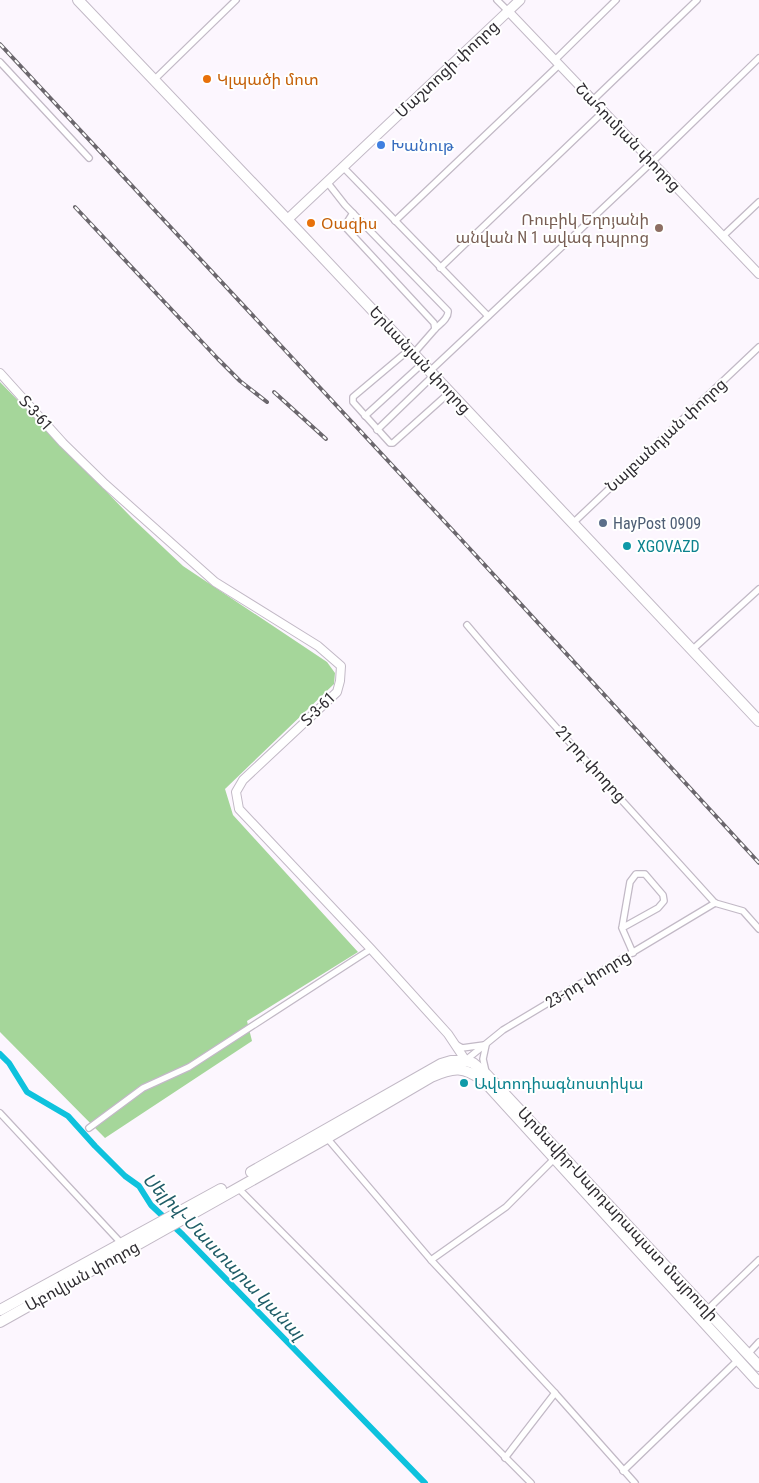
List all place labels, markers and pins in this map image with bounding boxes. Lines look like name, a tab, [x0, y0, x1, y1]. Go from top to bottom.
place label: Կլպածի մոտ	[217, 70, 319, 89]
marker: Կլպածի մոտ	[201, 73, 213, 85]
place label: Խանութ	[391, 136, 454, 155]
marker: Խանութ	[375, 139, 387, 151]
place label: Ռուբիկ Եղոյանի անվան N 1 ավագ դպրոց	[455, 210, 649, 247]
place label: Օազիս	[321, 214, 377, 233]
marker: Օազիս	[305, 217, 317, 229]
marker: Ռուբիկ Եղոյանի անվան N 1 ավագ դպրոց	[653, 222, 665, 234]
place label: HayPost 0909	[613, 514, 701, 533]
marker: HayPost 0909	[597, 517, 609, 529]
place label: XGOVAZD	[637, 537, 700, 556]
marker: XGOVAZD	[621, 540, 633, 552]
place label: Ավտոդիագնոստիկա	[474, 1074, 643, 1093]
marker: Ավտոդիագնոստիկա	[458, 1077, 470, 1089]

